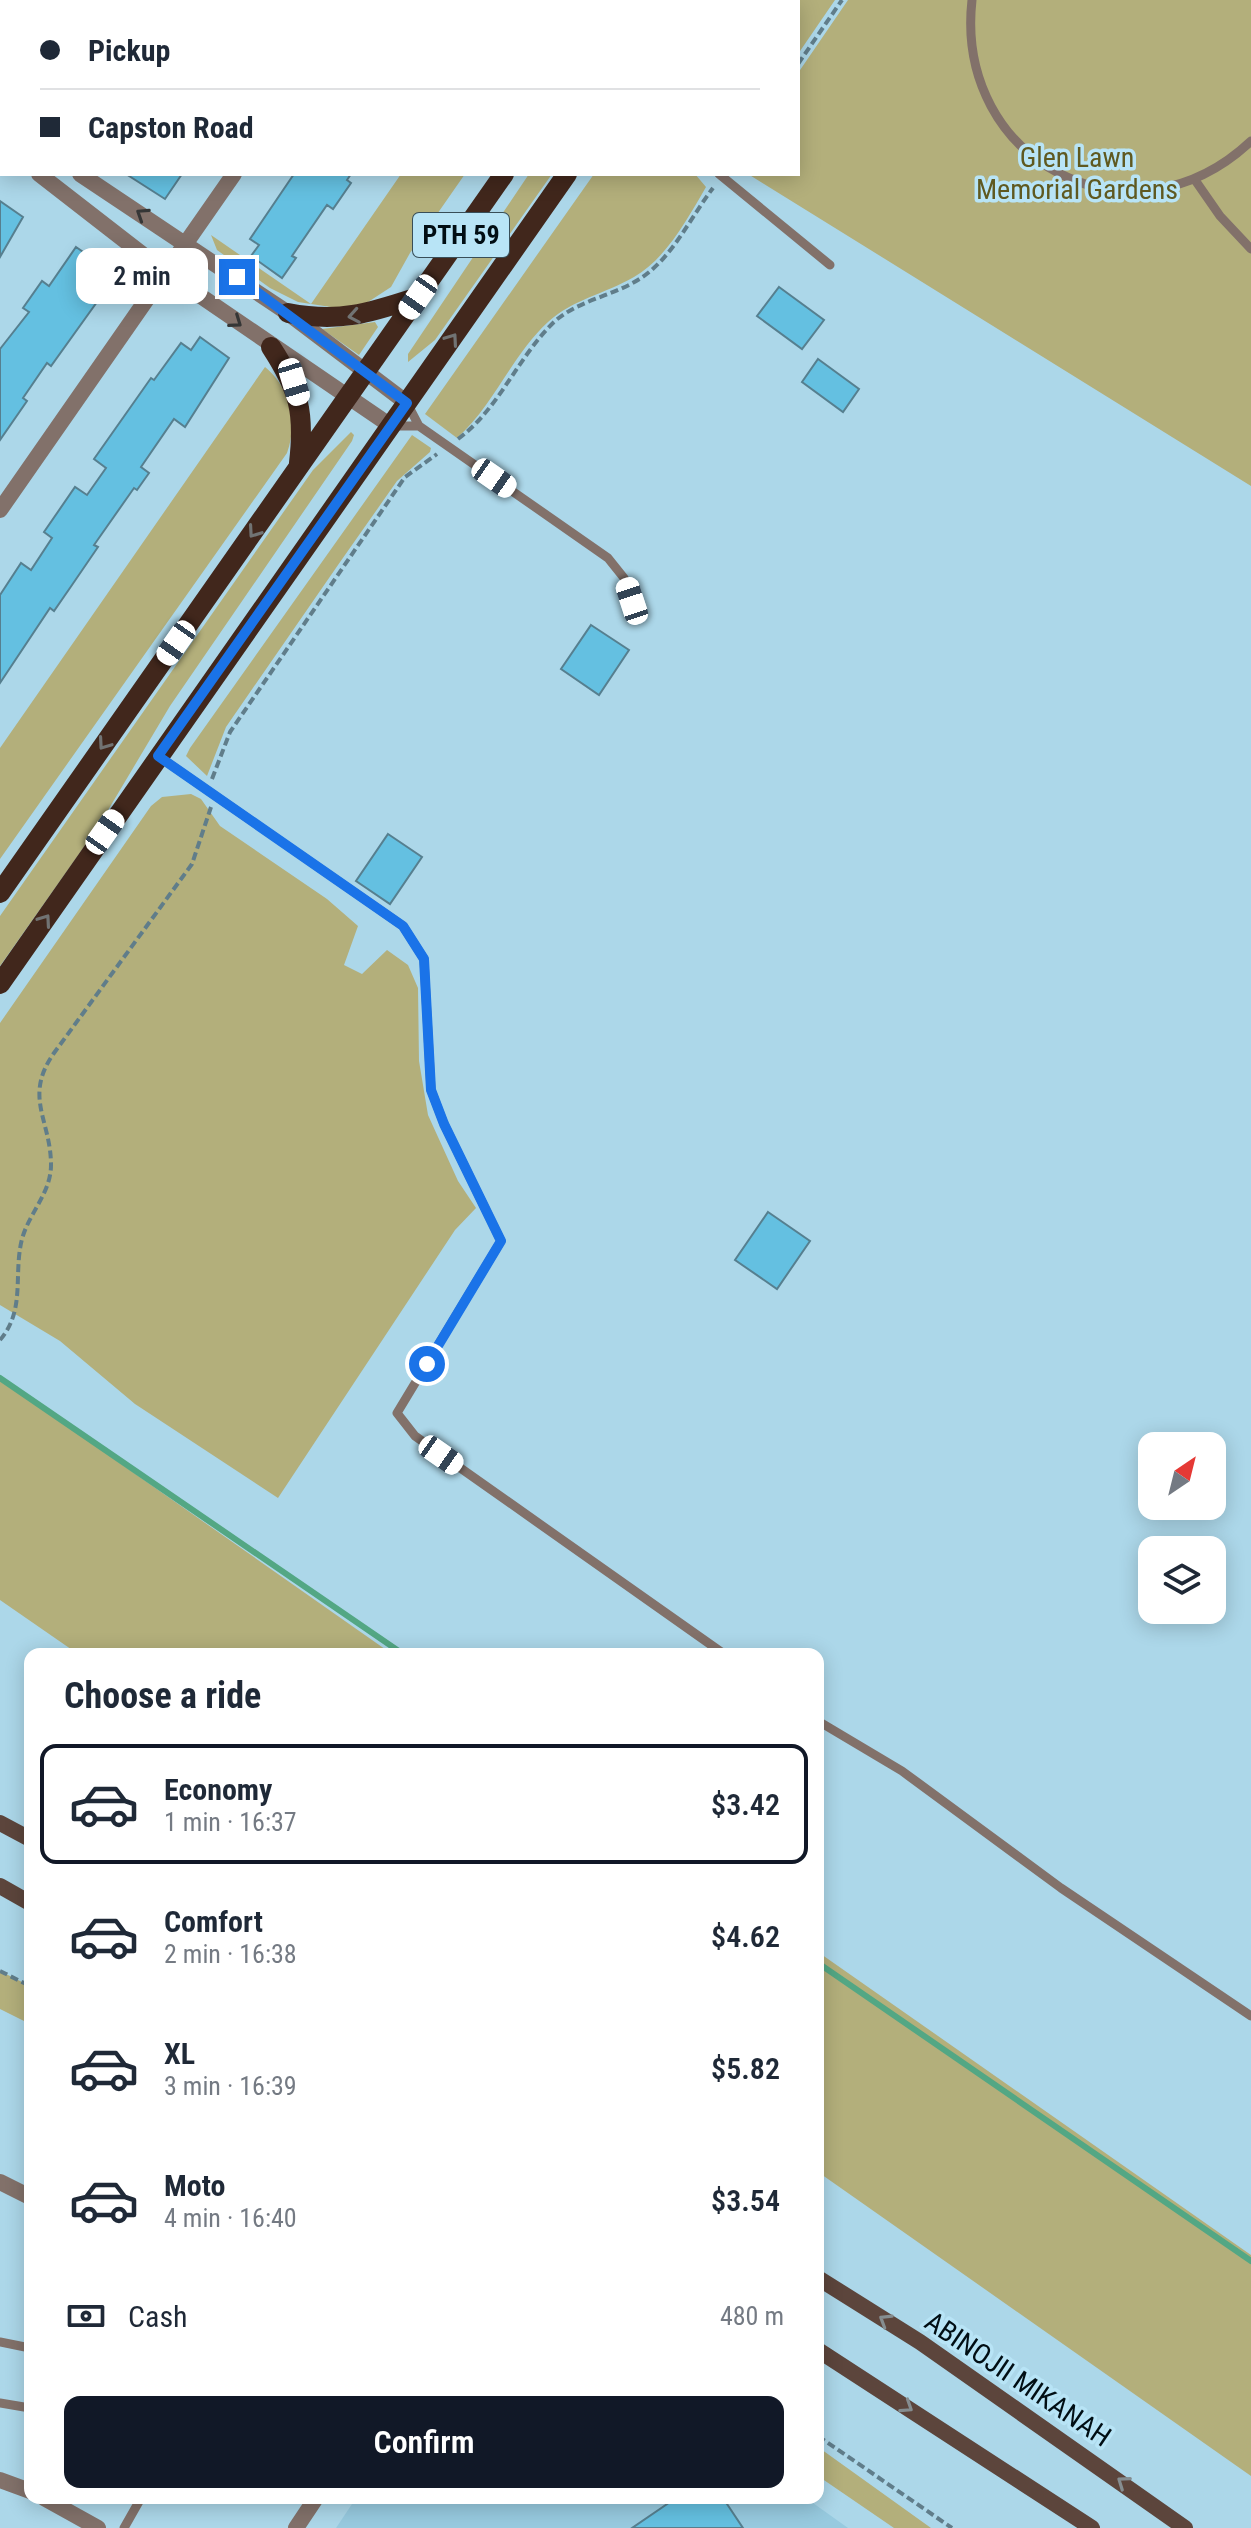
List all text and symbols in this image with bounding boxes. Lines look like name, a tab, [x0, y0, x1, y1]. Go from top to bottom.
text: Pickup	[88, 33, 170, 68]
text: Capston Road	[88, 110, 254, 145]
park label: Glen Lawn Memorial Gardens	[976, 141, 1178, 206]
one-way arrow	[136, 208, 151, 223]
road number: PTH 59	[413, 213, 509, 257]
callout: 2 min	[77, 249, 209, 305]
route end	[219, 259, 255, 295]
text: 2 min	[113, 261, 171, 291]
car	[394, 270, 442, 324]
one-way arrow	[348, 307, 361, 324]
one-way arrow	[227, 312, 241, 327]
one-way arrow	[442, 334, 457, 348]
car	[276, 356, 312, 408]
car	[467, 454, 521, 502]
one-way arrow	[249, 523, 264, 537]
car	[613, 574, 651, 628]
car	[152, 616, 200, 670]
one-way arrow	[99, 736, 114, 750]
car	[81, 805, 129, 859]
one-way arrow	[35, 914, 50, 928]
route start	[409, 1346, 445, 1382]
car	[414, 1431, 468, 1479]
north arrow	[1138, 1432, 1226, 1520]
map controls	[1138, 1432, 1226, 1624]
button: layers	[1138, 1536, 1226, 1624]
text: Choose a ride	[64, 1675, 261, 1717]
icon: car	[68, 1768, 140, 1840]
text: Economy	[164, 1772, 272, 1807]
text: $3.42	[711, 1787, 780, 1822]
text: 1 min · 16:37	[164, 1807, 297, 1837]
icon: car	[68, 1900, 140, 1972]
text: Comfort	[164, 1904, 263, 1939]
text: $4.62	[711, 1919, 780, 1954]
text: 2 min · 16:38	[164, 1939, 297, 1969]
icon: car	[68, 2032, 140, 2104]
text: XL	[164, 2036, 195, 2071]
text: $5.82	[711, 2051, 780, 2086]
text: 3 min · 16:39	[164, 2071, 297, 2101]
icon: car	[68, 2164, 140, 2236]
text: Moto	[164, 2168, 225, 2203]
text: $3.54	[711, 2183, 780, 2218]
text: 4 min · 16:40	[164, 2203, 297, 2233]
icon: cash	[64, 2294, 108, 2338]
text: Cash	[128, 2299, 188, 2334]
text: 480 m	[720, 2301, 784, 2331]
street label: ABINOJII MIKANAH	[919, 2305, 1117, 2453]
one-way arrow	[879, 2314, 893, 2329]
button: Confirm	[64, 2396, 784, 2488]
one-way arrow	[899, 2398, 913, 2413]
one-way arrow	[1117, 2477, 1131, 2492]

